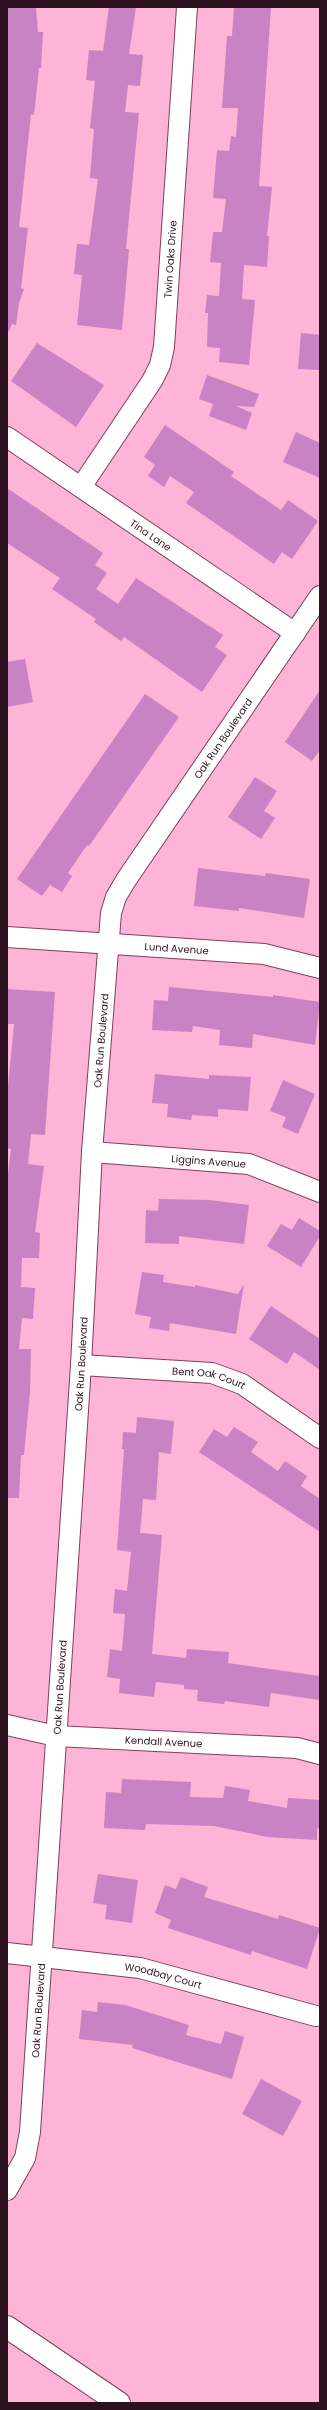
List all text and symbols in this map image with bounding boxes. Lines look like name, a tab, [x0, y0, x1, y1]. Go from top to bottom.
street label: Twin Oaks Drive	[160, 220, 181, 299]
street label: Tina Lane	[127, 516, 174, 555]
street label: Oak Run Boulevard	[190, 695, 256, 782]
street label: Lund Avenue	[144, 939, 209, 958]
street label: Oak Run Boulevard	[90, 993, 113, 1088]
street label: Liggins Avenue	[171, 1151, 246, 1172]
street label: Oak Run Boulevard	[71, 1316, 91, 1412]
street label: Bent Oak Court	[172, 1364, 249, 1393]
street label: Oak Run Boulevard	[49, 1640, 71, 1735]
street label: Kendall Avenue	[125, 1732, 203, 1751]
street label: Woodbay Court	[124, 1959, 204, 1993]
street label: Oak Run Boulevard	[28, 1963, 49, 2058]

